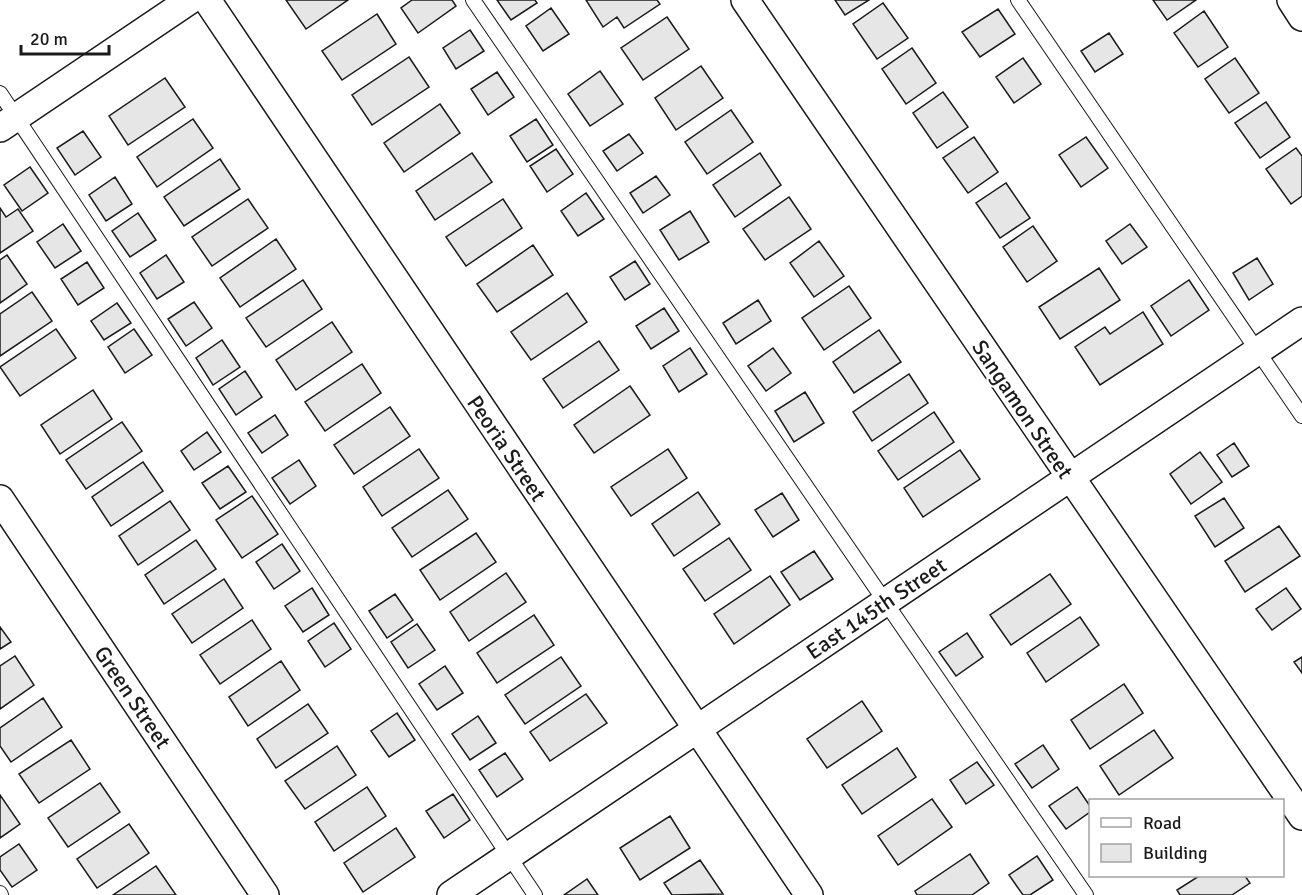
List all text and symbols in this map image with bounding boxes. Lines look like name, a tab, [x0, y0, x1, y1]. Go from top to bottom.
scale bar	[21, 18, 110, 56]
text: 20 m	[30, 28, 68, 50]
street label: Sangamon Street	[966, 335, 1079, 484]
street label: Peoria Street	[461, 390, 552, 507]
street label: East 145th Street	[801, 551, 952, 665]
street label: Green Street	[88, 641, 177, 754]
legend	[1089, 799, 1284, 877]
text: Road	[1143, 812, 1182, 834]
text: Building	[1143, 842, 1207, 864]

